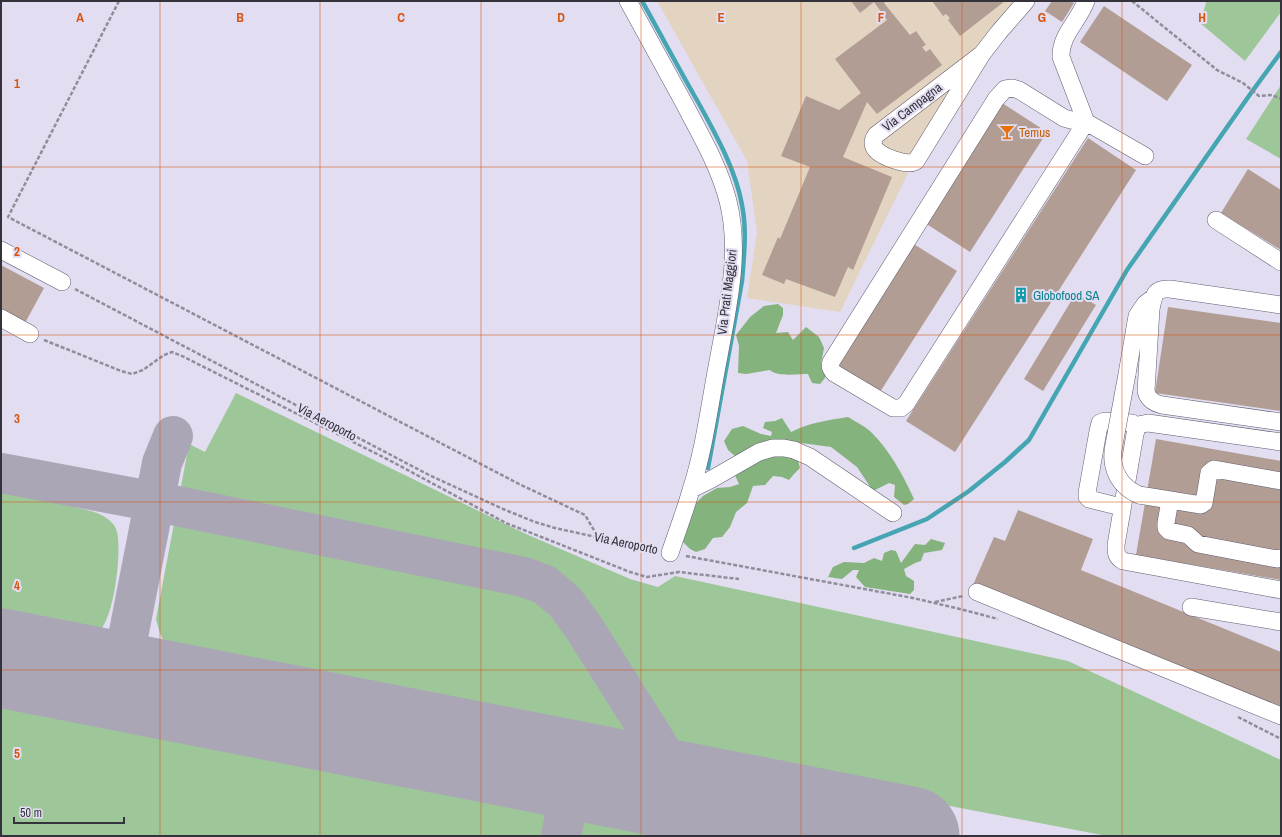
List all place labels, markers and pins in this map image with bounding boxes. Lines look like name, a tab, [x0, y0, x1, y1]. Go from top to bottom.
bar icon: Temus	[998, 123, 1016, 141]
place label: Temus	[1019, 124, 1050, 141]
building icon: Globofood SA	[1012, 286, 1030, 304]
place label: Globofood SA	[1033, 287, 1100, 304]

